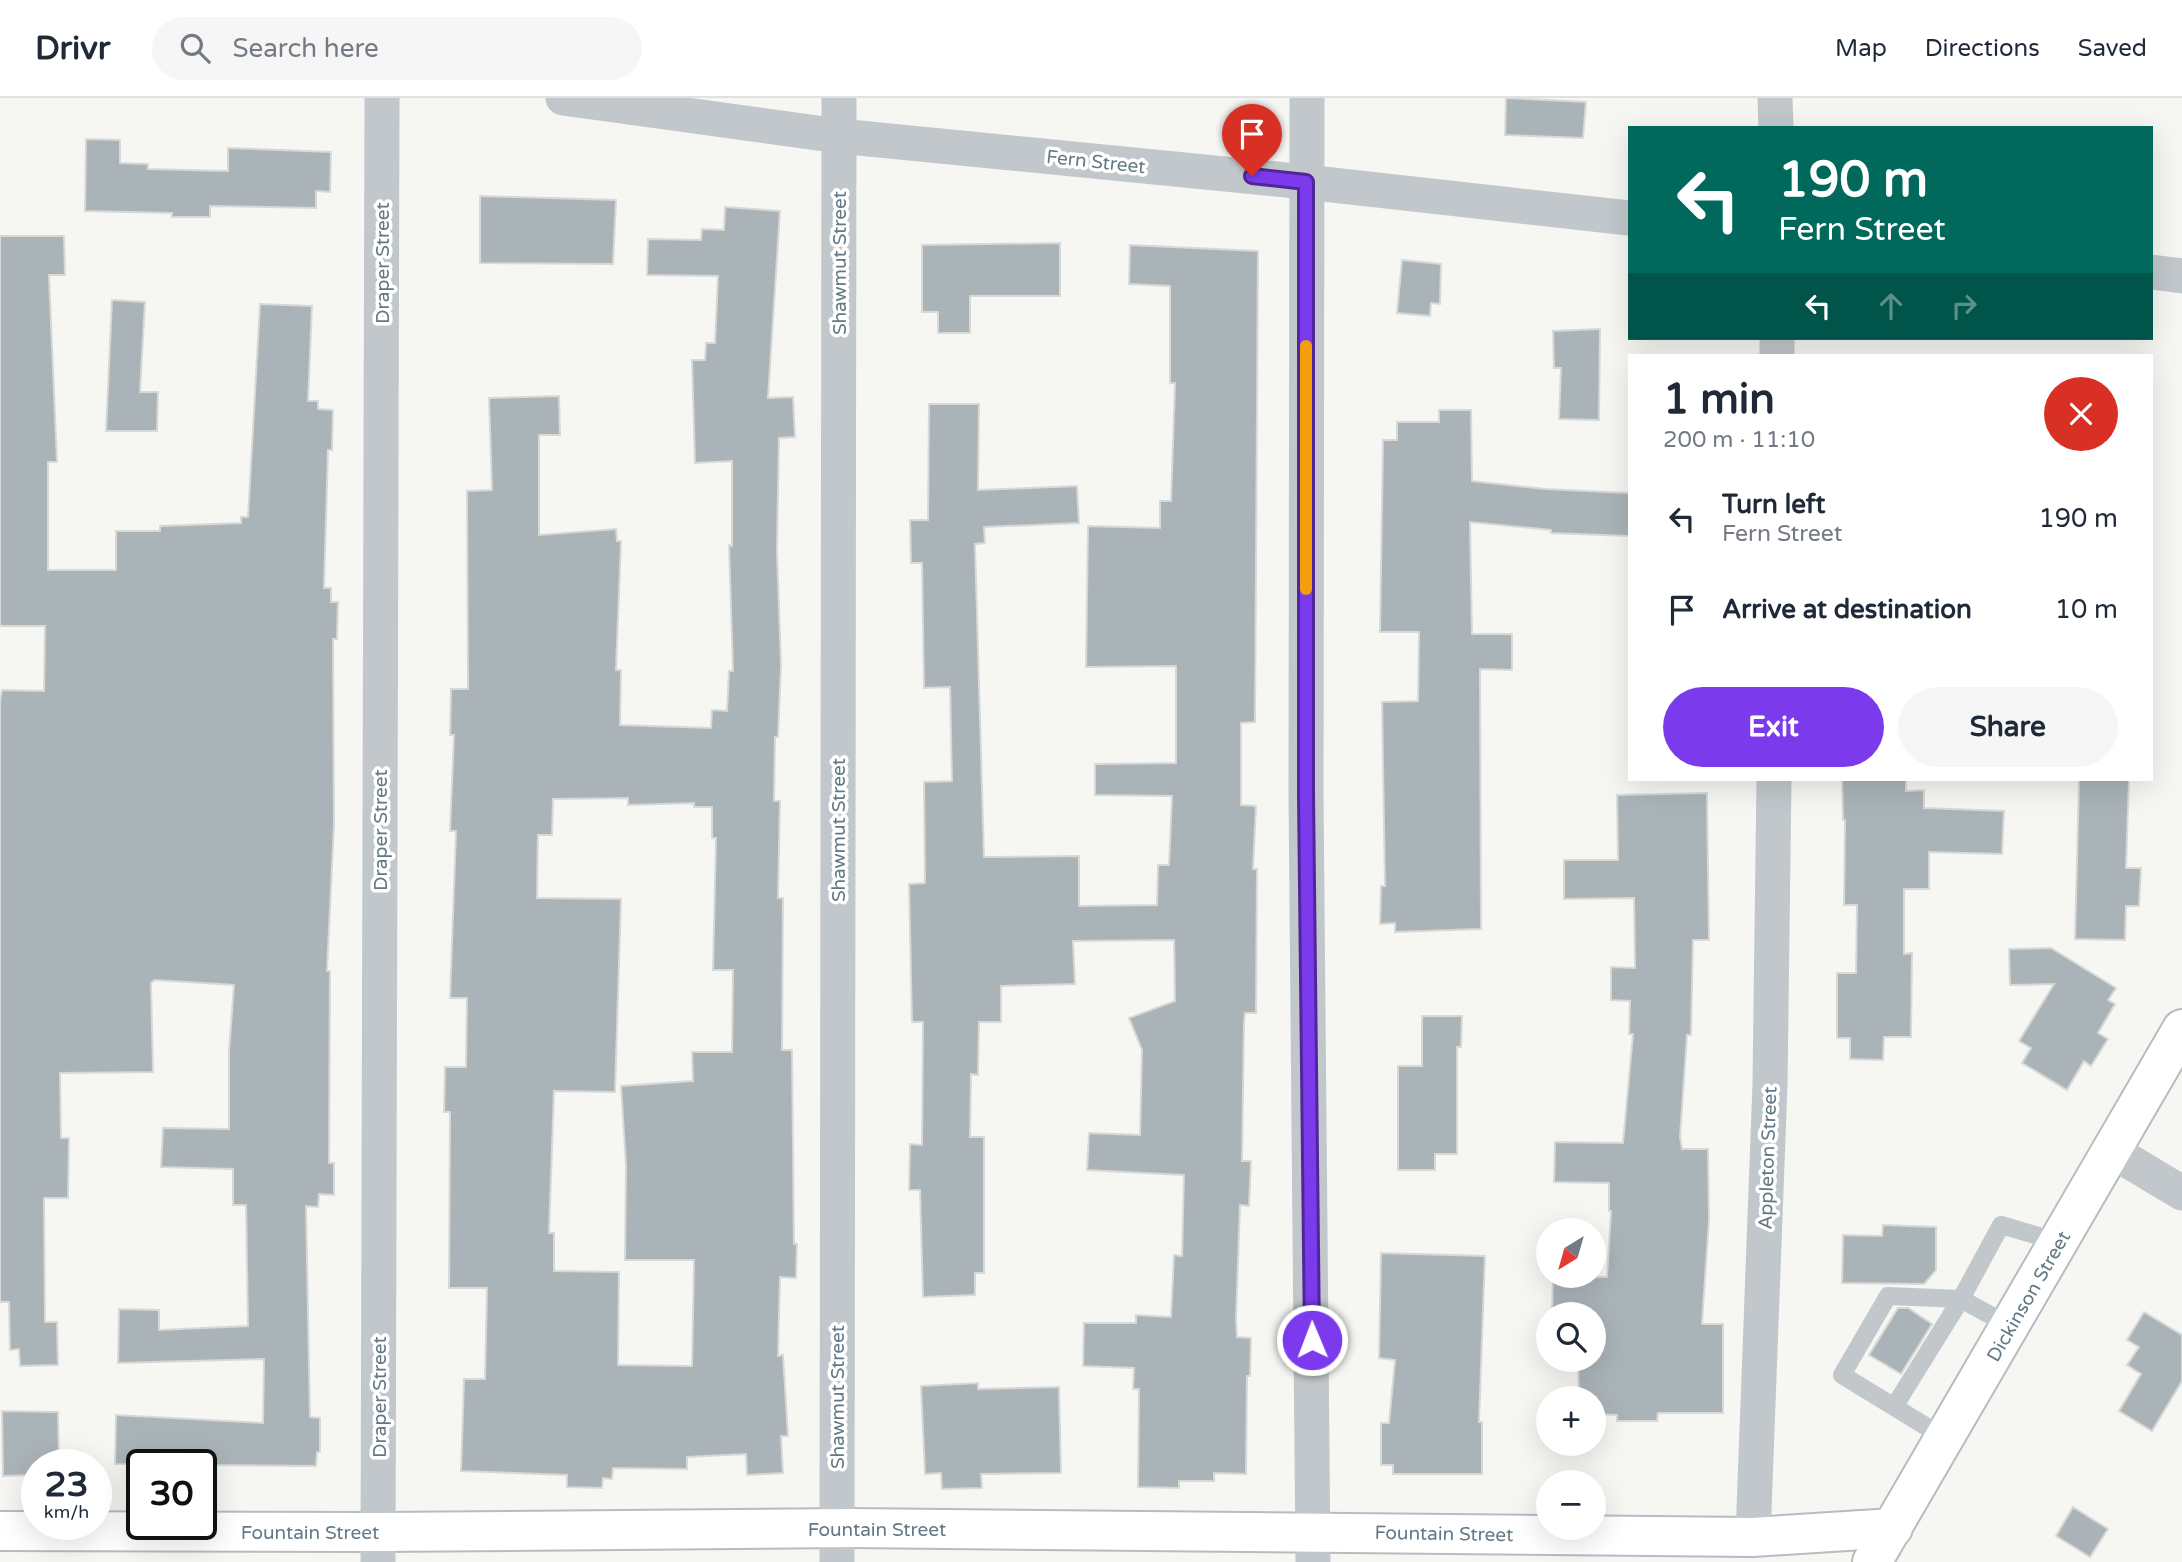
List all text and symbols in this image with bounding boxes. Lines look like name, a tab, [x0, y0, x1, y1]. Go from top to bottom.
search box	[152, 17, 642, 80]
text: Drivr	[35, 29, 110, 68]
icon: search	[176, 29, 214, 67]
text: Search here	[232, 33, 379, 64]
text: Map	[1835, 34, 1887, 63]
text: Directions	[1925, 34, 2040, 63]
text: Saved	[2078, 34, 2147, 63]
pin	[1222, 104, 1282, 176]
icon: arrive	[1233, 115, 1271, 153]
street label: Fern Street	[1045, 146, 1147, 178]
text: 190 m	[1778, 151, 1928, 210]
icon: left	[1663, 154, 1754, 245]
street label: Shawmut Street	[829, 191, 851, 335]
street label: Draper Street	[372, 202, 394, 324]
text: Fern Street	[1778, 211, 1946, 249]
icon: left	[1799, 287, 1837, 325]
icon: ahead	[1872, 287, 1910, 325]
icon: right	[1945, 287, 1983, 325]
text: 1 min	[1663, 374, 1775, 425]
button: close	[2044, 377, 2118, 451]
text: 200 m · 11:10	[1663, 426, 1815, 454]
text: Turn left	[1722, 489, 1825, 520]
icon: left	[1663, 500, 1701, 538]
text: 190 m	[2038, 503, 2118, 534]
text: Fern Street	[1722, 520, 1843, 548]
icon: arrive	[1663, 591, 1701, 629]
text: Arrive at destination	[1722, 594, 1972, 625]
text: 10 m	[2055, 594, 2118, 625]
button: Exit	[1663, 687, 1884, 767]
button: Share	[1898, 687, 2118, 767]
street label: Shawmut Street	[828, 758, 850, 902]
street label: Draper Street	[370, 769, 392, 891]
street label: Appleton Street	[1755, 1086, 1781, 1230]
north arrow	[1536, 1218, 1606, 1288]
map controls	[1536, 1218, 1606, 1540]
street label: Dickinson Street	[1983, 1227, 2075, 1366]
button: search	[1536, 1302, 1606, 1372]
position arrow	[1275, 1303, 1349, 1377]
street label: Shawmut Street	[827, 1325, 849, 1469]
street label: Draper Street	[369, 1336, 391, 1458]
button: +	[1536, 1386, 1606, 1456]
speed limit sign: 30	[126, 1449, 217, 1540]
text: 23	[45, 1464, 88, 1506]
button: −	[1536, 1470, 1606, 1540]
text: km/h	[44, 1501, 89, 1523]
street label: Fountain Street	[808, 1519, 946, 1541]
street label: Fountain Street	[241, 1522, 379, 1544]
street label: Fountain Street	[1374, 1522, 1514, 1546]

